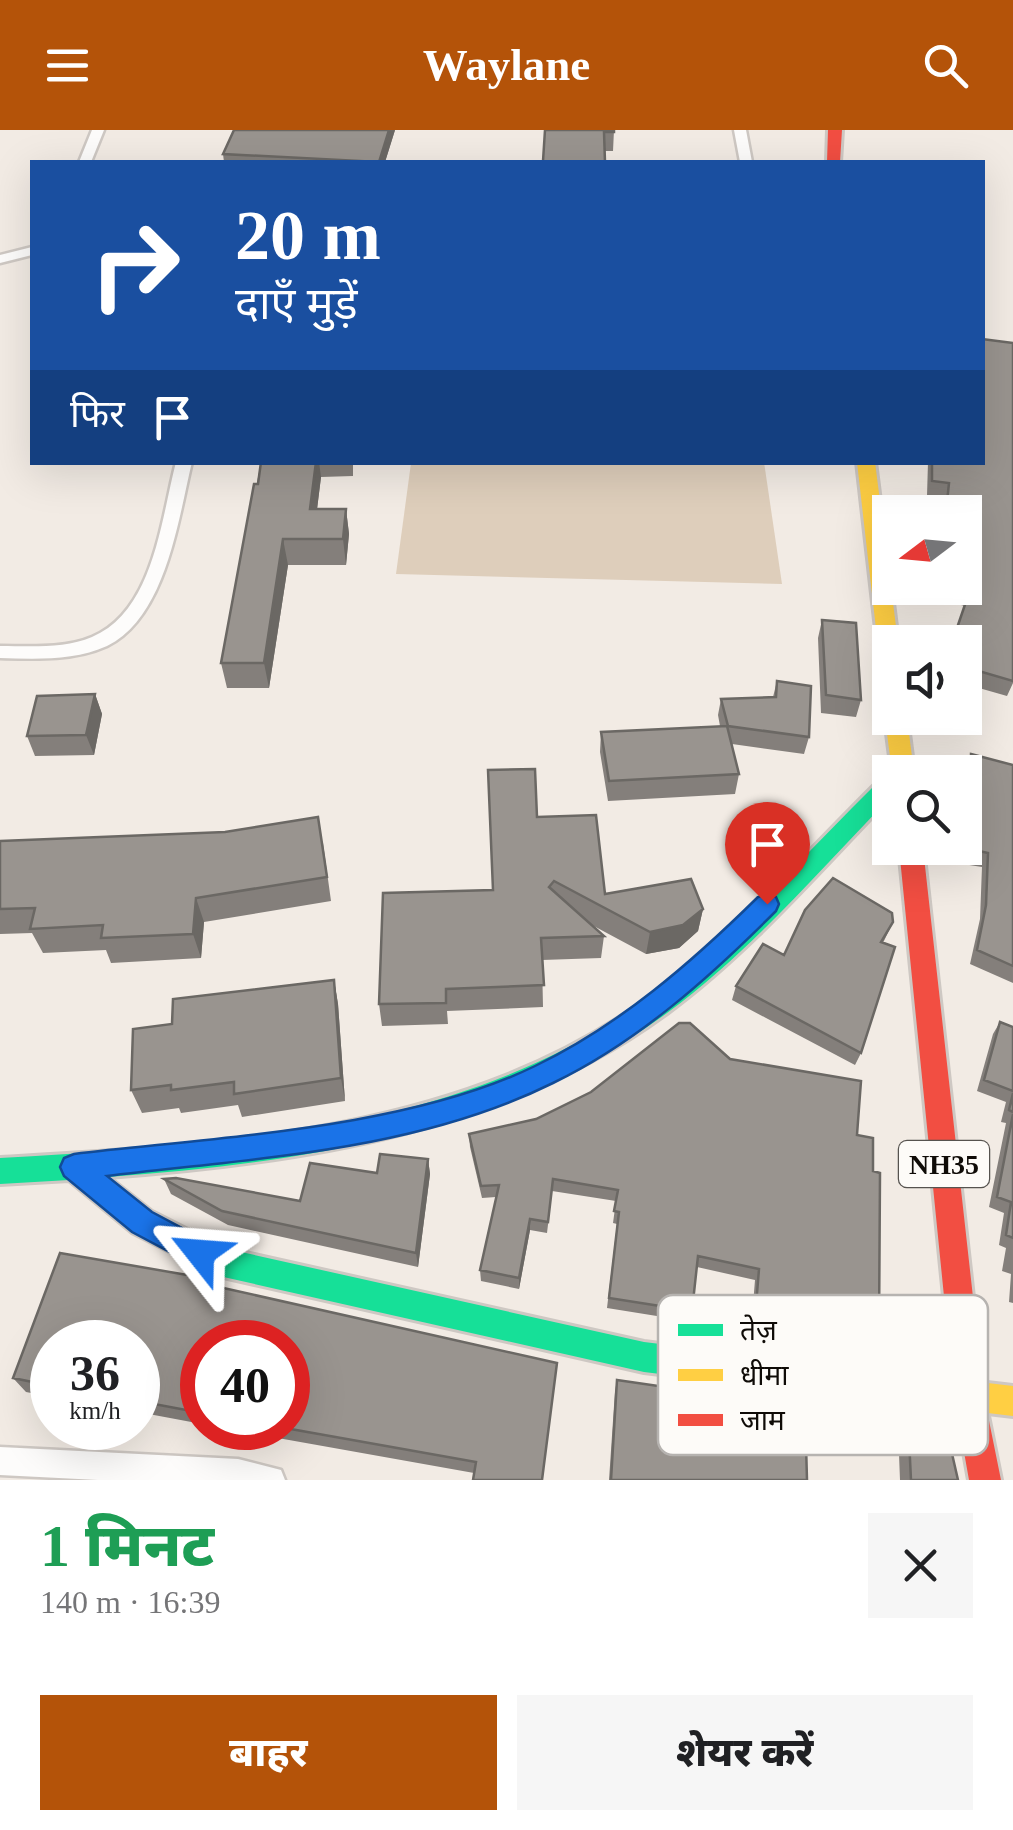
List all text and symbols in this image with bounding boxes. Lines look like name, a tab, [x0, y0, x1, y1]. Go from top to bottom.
icon: menu	[40, 38, 95, 93]
icon: search	[918, 38, 973, 93]
text: Waylane	[423, 40, 590, 90]
text: 20 m	[235, 197, 381, 274]
icon: right	[70, 200, 200, 330]
text: दाएँ मुड़ें	[235, 279, 358, 329]
icon: arrive	[145, 390, 200, 445]
text: फिर	[70, 393, 125, 435]
north arrow	[872, 495, 982, 605]
map controls	[872, 495, 982, 865]
button: sound	[872, 625, 982, 735]
button: search	[872, 755, 982, 865]
pin	[725, 802, 810, 905]
icon: arrive	[740, 817, 795, 872]
road number: NH35	[899, 1141, 989, 1187]
position arrow	[148, 1201, 252, 1305]
legend	[658, 1295, 988, 1455]
text: तेज़	[740, 1314, 778, 1346]
speed limit sign: 40	[180, 1320, 310, 1450]
text: 36	[70, 1345, 120, 1401]
text: धीमा	[740, 1359, 789, 1391]
text: km/h	[69, 1397, 121, 1424]
text: जाम	[740, 1405, 786, 1436]
text: 1 मिनट	[40, 1513, 214, 1579]
button: close	[868, 1513, 973, 1618]
text: 140 m · 16:39	[40, 1584, 220, 1620]
button: बाहर	[40, 1695, 497, 1810]
button: शेयर करें	[517, 1695, 973, 1810]

